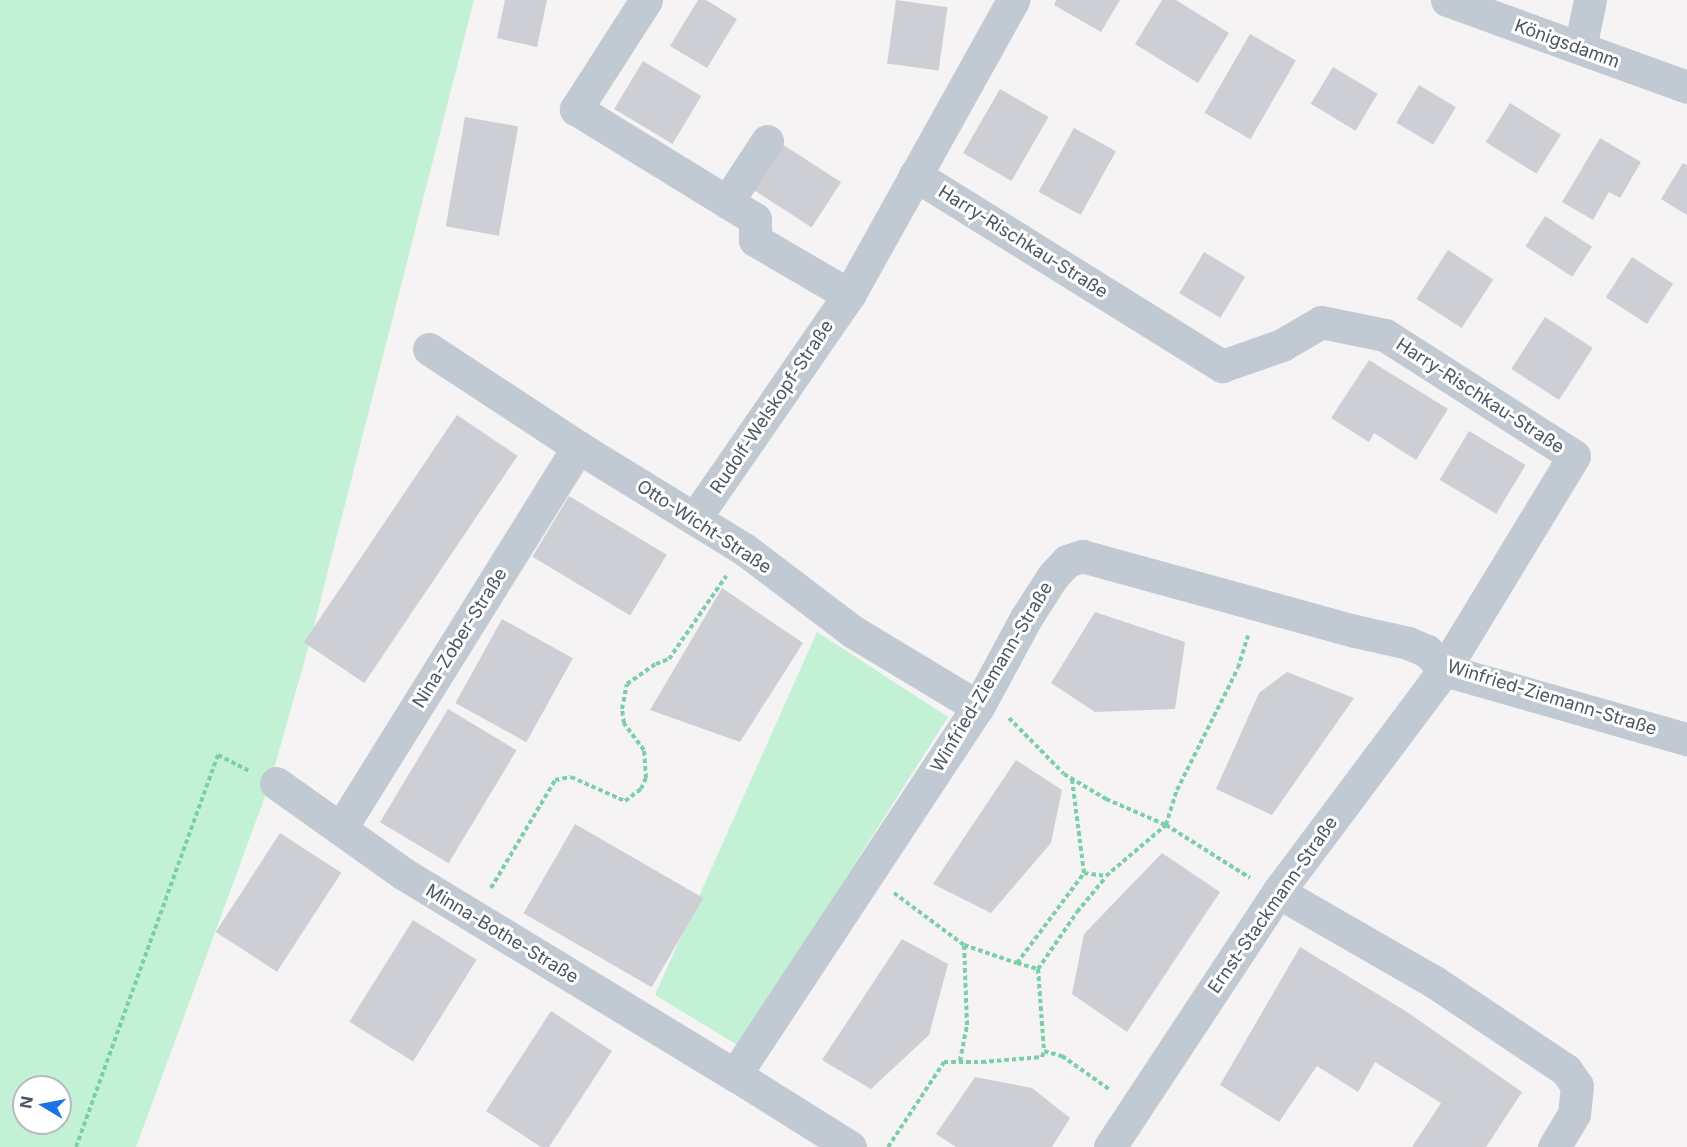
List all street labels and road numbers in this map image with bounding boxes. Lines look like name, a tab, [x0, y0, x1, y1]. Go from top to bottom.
street label: Königsdamm	[1511, 15, 1623, 73]
street label: Harry-Rischkau-Straße	[934, 181, 1112, 303]
street label: Rudolf-Welskopf-Straße	[706, 316, 838, 498]
street label: Harry-Rischkau-Straße	[1392, 334, 1568, 458]
street label: Otto-Wicht-Straße	[633, 476, 775, 578]
street label: Nina-Zober-Straße	[408, 564, 512, 712]
street label: Winfried-Ziemann-Straße	[927, 578, 1057, 776]
street label: Winfried-Ziemann-Straße	[1445, 656, 1659, 740]
street label: Ernst-Stackmann-Straße	[1204, 812, 1342, 998]
street label: Minna-Bothe-Straße	[422, 880, 582, 988]

